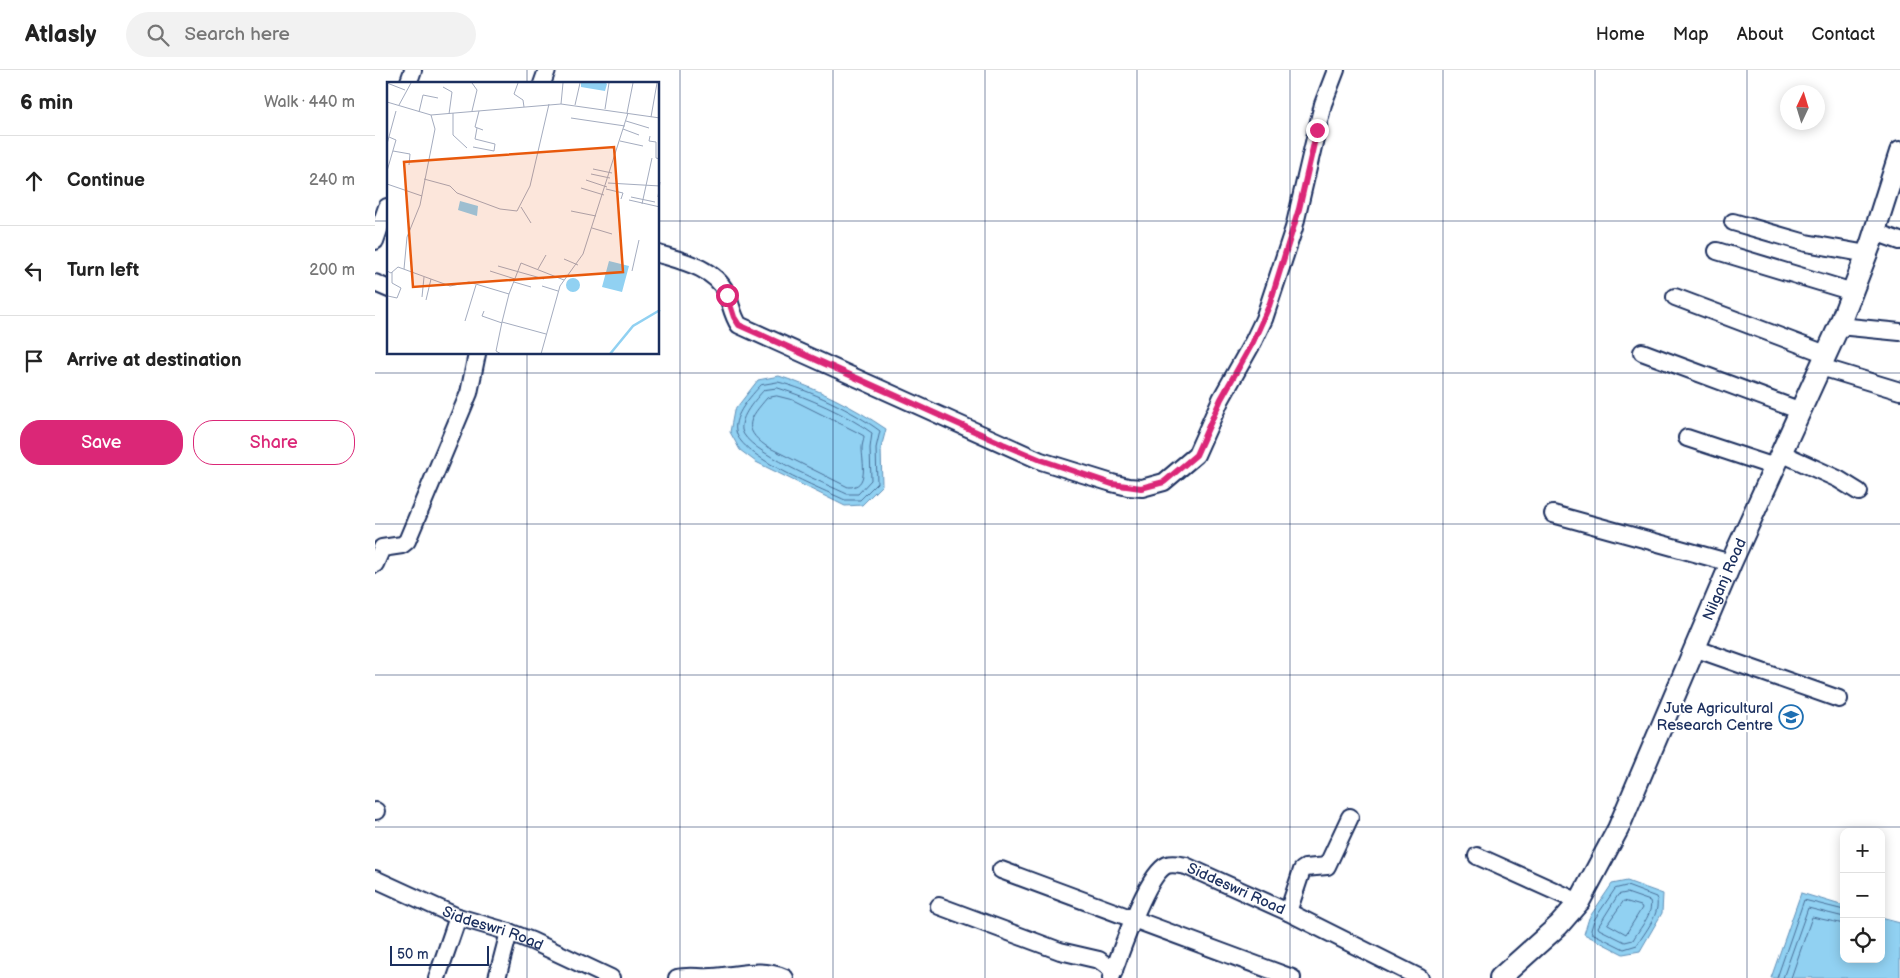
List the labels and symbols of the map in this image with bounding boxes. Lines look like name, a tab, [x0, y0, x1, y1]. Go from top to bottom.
inset map	[387, 82, 660, 355]
north arrow	[1780, 85, 1825, 130]
route end	[1306, 119, 1329, 142]
route start	[716, 284, 739, 307]
street label: Nilganj Road	[1698, 535, 1751, 623]
place label: Jute Agricultural Research Centre	[1657, 699, 1773, 735]
school or university icon: Jute Agricultural Research Centre	[1778, 704, 1804, 730]
street label: Siddeswri Road	[1184, 858, 1288, 919]
street label: Siddeswri Road	[439, 902, 547, 955]
scale bar	[390, 943, 489, 966]

